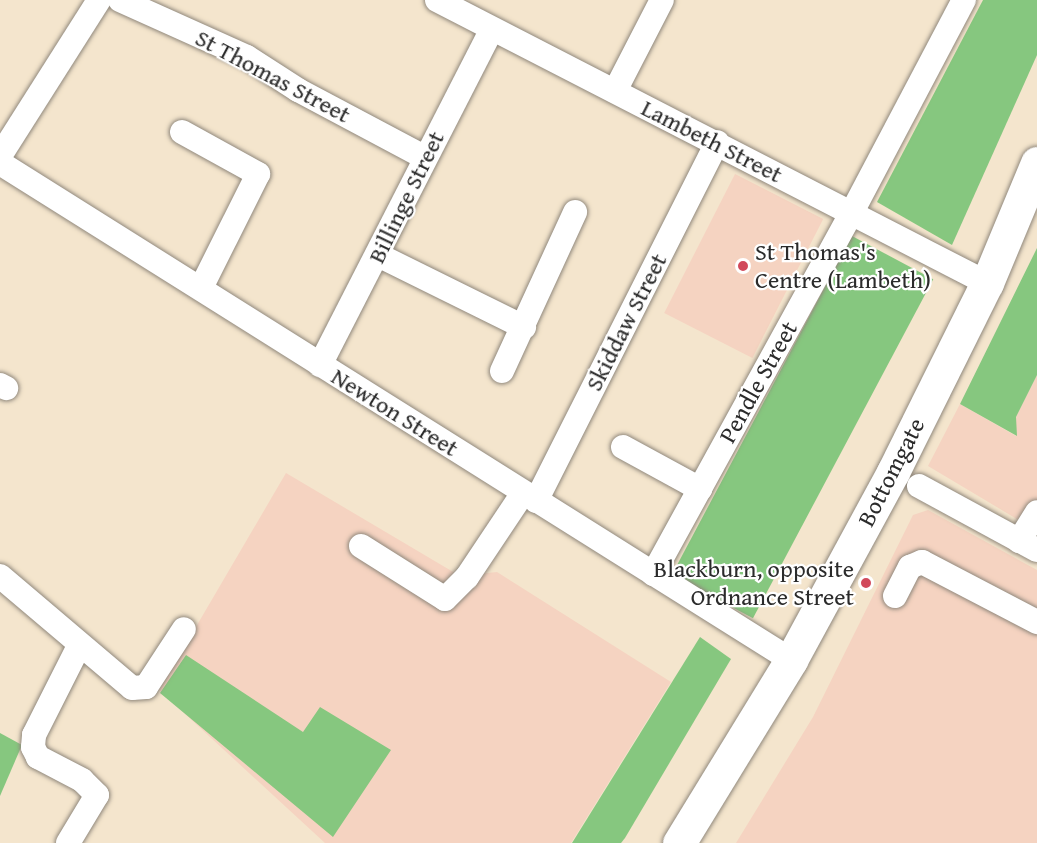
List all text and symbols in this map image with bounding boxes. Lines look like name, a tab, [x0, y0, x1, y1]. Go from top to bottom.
street label: St Thomas Street	[191, 23, 355, 129]
street label: Lambeth Street	[637, 93, 787, 189]
street label: Billinge Street	[362, 126, 450, 268]
place label: St Thomas's Centre (Lambeth)	[755, 238, 931, 294]
street label: Skiddaw Street	[579, 249, 673, 395]
marker: St Thomas's Centre (Lambeth)	[736, 259, 750, 273]
street label: Pendle Street	[713, 316, 803, 448]
street label: Newton Street	[326, 362, 464, 462]
street label: Bottomgate	[851, 413, 931, 531]
place label: Blackburn, opposite Ordnance Street	[654, 555, 854, 611]
marker: Blackburn, opposite Ordnance Street	[859, 576, 873, 590]

